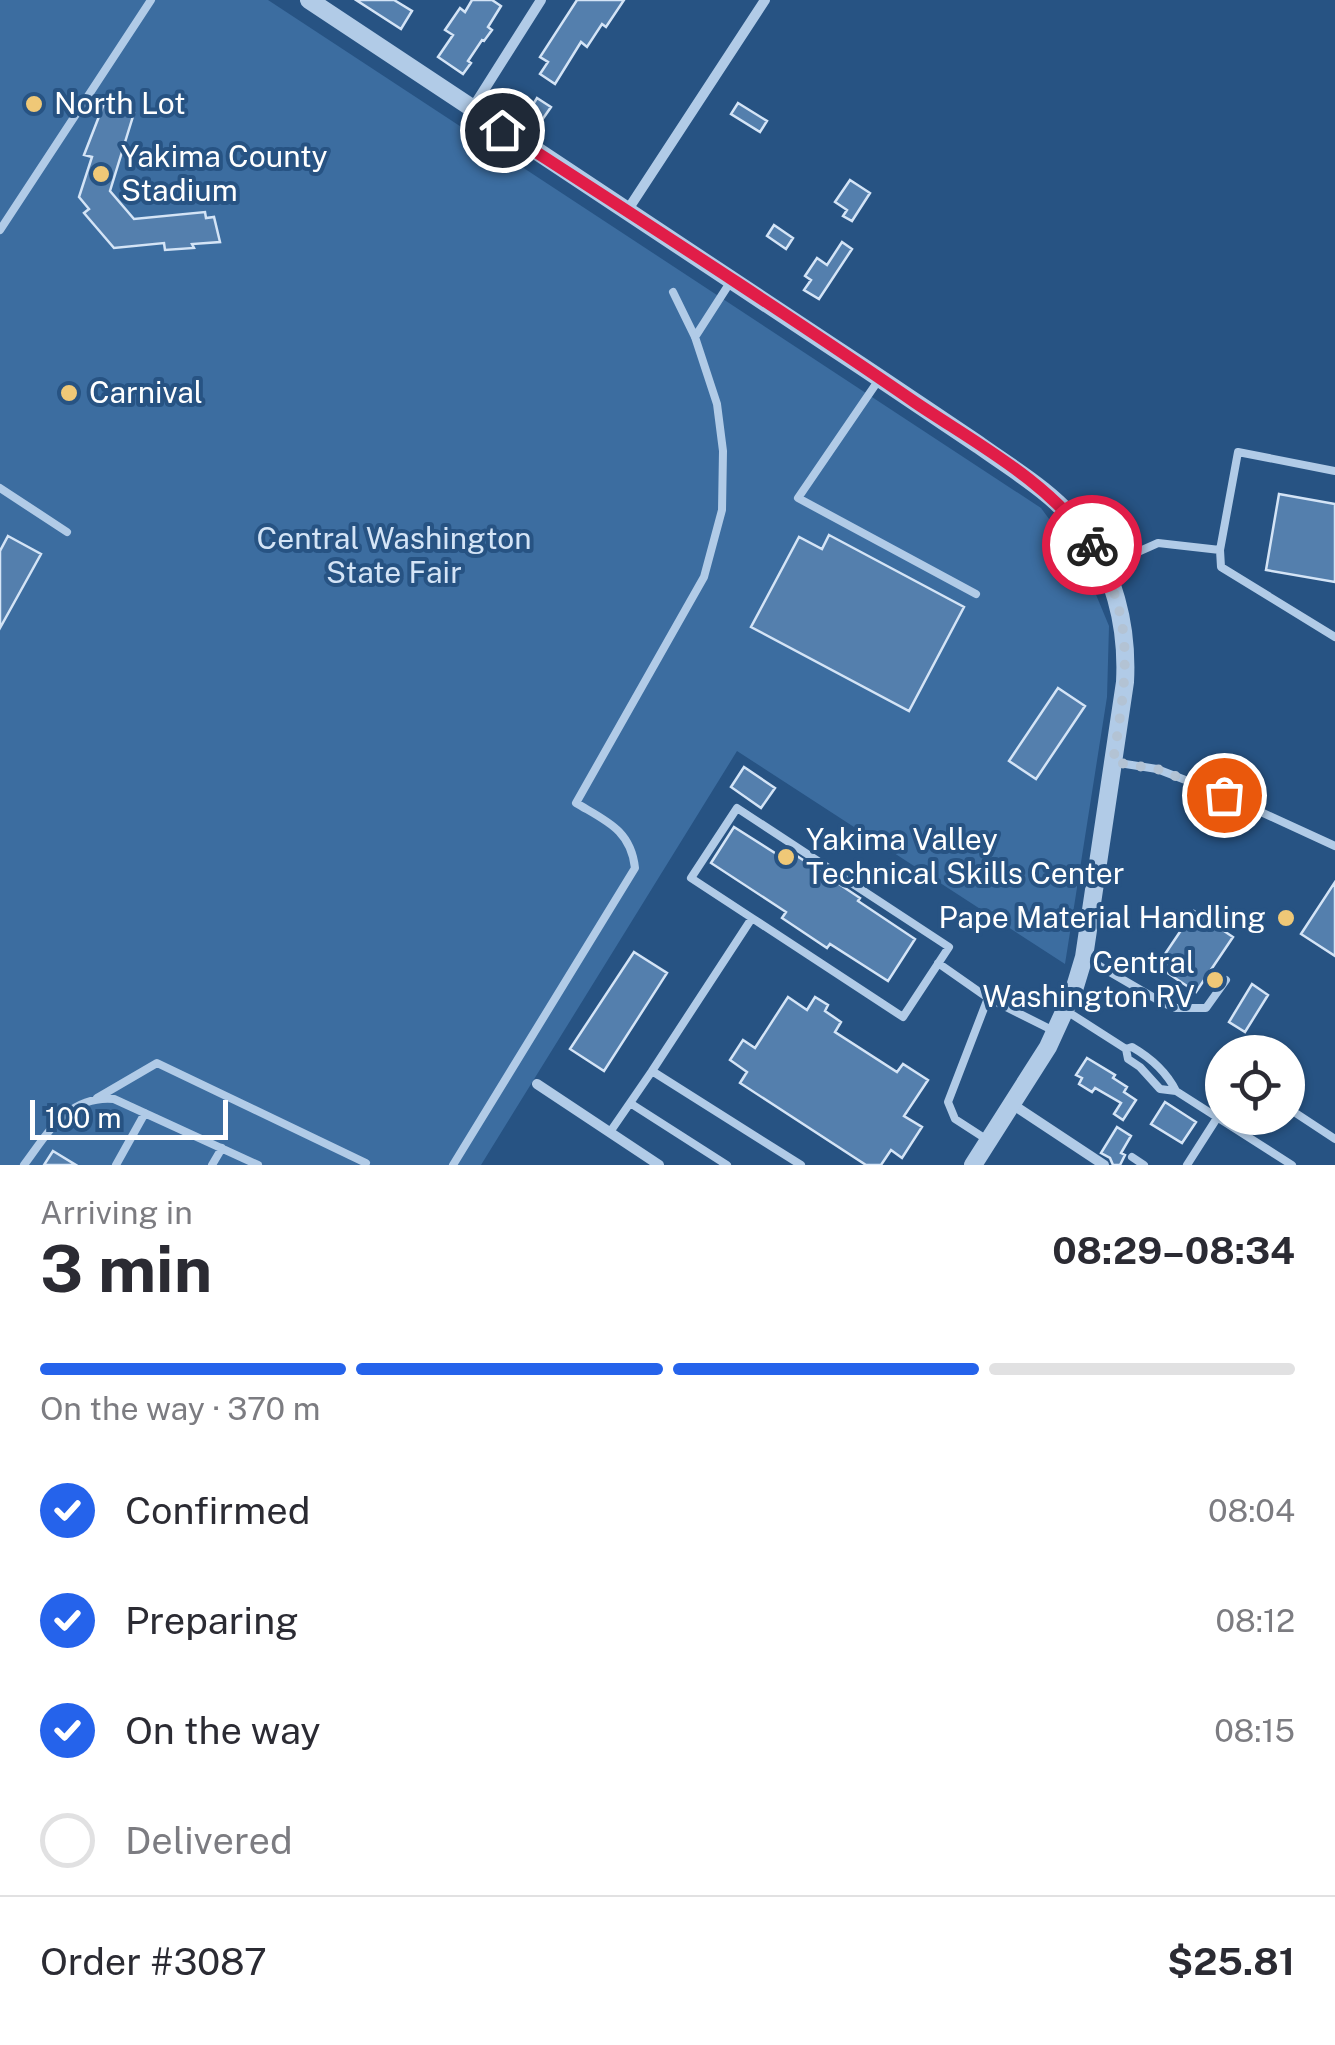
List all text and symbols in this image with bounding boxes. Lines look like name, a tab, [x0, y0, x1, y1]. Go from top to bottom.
place label: North Lot	[54, 85, 186, 121]
pin	[460, 88, 545, 173]
marker: North Lot	[23, 93, 45, 115]
icon: home	[475, 103, 530, 158]
place label: Yakima County Stadium	[121, 138, 328, 208]
marker: Yakima County Stadium	[90, 163, 112, 185]
place label: Carnival	[89, 374, 203, 410]
marker: Carnival	[58, 382, 80, 404]
courier	[1042, 495, 1142, 595]
icon: bike	[1065, 518, 1120, 573]
park label: Central Washington State Fair	[257, 520, 531, 590]
pin	[1182, 753, 1267, 838]
icon: bag	[1197, 768, 1252, 823]
place label: Yakima Valley Technical Skills Center	[806, 821, 1124, 891]
marker: Yakima Valley Technical Skills Center	[775, 846, 797, 868]
place label: Pape Material Handling	[938, 899, 1266, 935]
marker: Pape Material Handling	[1275, 907, 1297, 929]
place label: Central Washington RV	[983, 944, 1195, 1014]
marker: Central Washington RV	[1204, 969, 1226, 991]
map controls	[1205, 1035, 1305, 1135]
button: locate	[1205, 1035, 1305, 1135]
scale bar	[30, 1095, 228, 1140]
text: 100 m	[45, 1101, 122, 1134]
text: Arriving in	[40, 1194, 193, 1231]
text: 08:29–08:34	[1052, 1228, 1295, 1273]
text: 3 min	[40, 1230, 212, 1307]
text: On the way · 370 m	[40, 1390, 321, 1427]
icon: check	[40, 1483, 95, 1538]
text: Confirmed	[125, 1488, 310, 1533]
text: 08:04	[1208, 1492, 1295, 1529]
icon: check	[40, 1593, 95, 1648]
text: Preparing	[125, 1598, 299, 1643]
text: 08:12	[1216, 1602, 1295, 1639]
icon: check	[40, 1703, 95, 1758]
text: On the way	[125, 1708, 321, 1753]
text: 08:15	[1214, 1712, 1295, 1749]
text: Delivered	[125, 1818, 293, 1863]
text: Order #3087	[40, 1939, 267, 1984]
text: $25.81	[1167, 1939, 1295, 1984]

